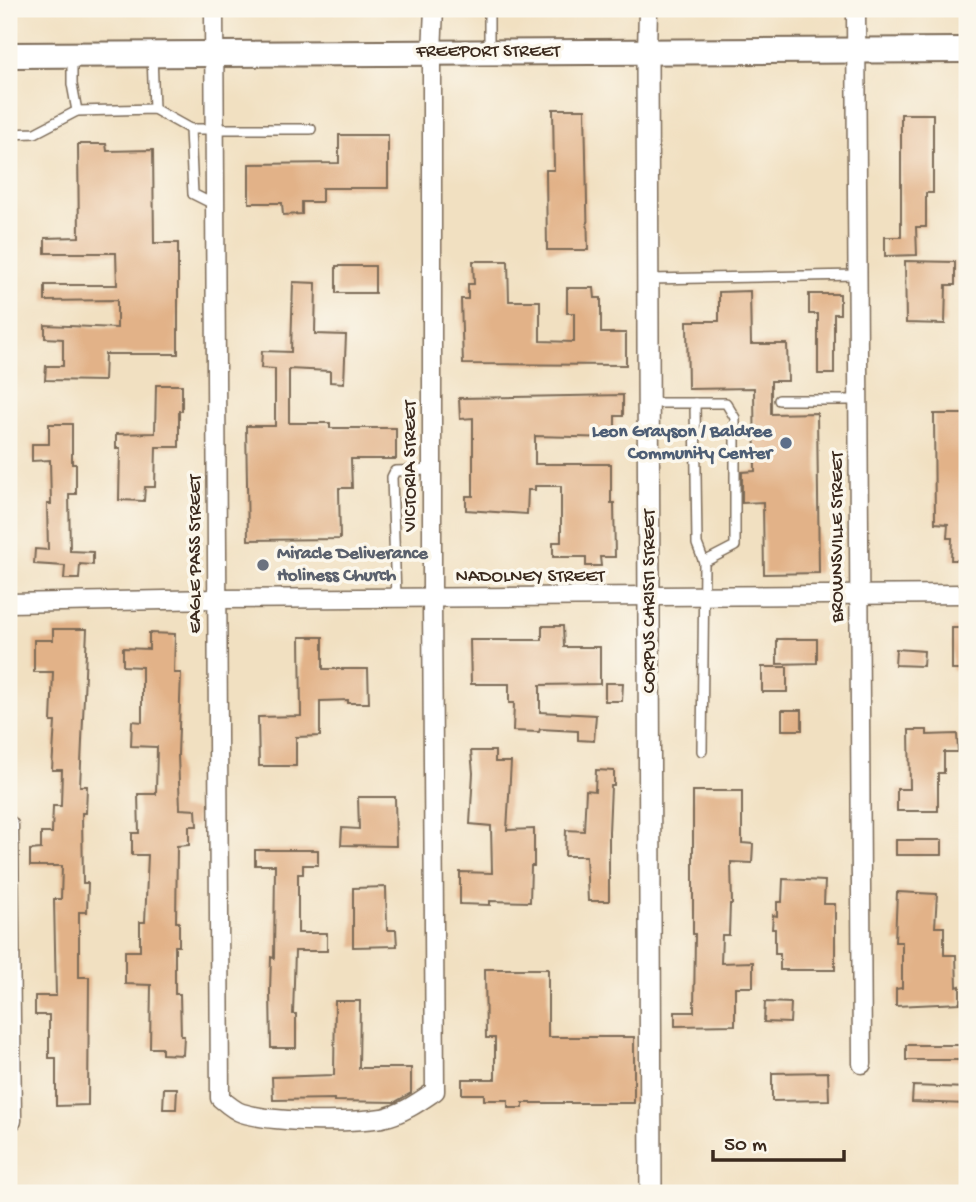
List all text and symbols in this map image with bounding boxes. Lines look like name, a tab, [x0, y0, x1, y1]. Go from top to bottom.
street label: FREEPORT STREET	[415, 41, 561, 64]
street label: VICTORIA STREET	[400, 400, 423, 533]
place label: Leon Grayson / Baldree Community Center	[592, 421, 774, 466]
marker: Leon Grayson / Baldree Community Center	[778, 435, 794, 451]
street label: BROWNSVILLE STREET	[827, 451, 850, 623]
street label: EAGLE PASS STREET	[185, 474, 208, 634]
street label: CORPUS CHRISTI STREET	[639, 508, 662, 693]
place label: Miracle Deliverance Holiness Church	[277, 543, 429, 588]
marker: Miracle Deliverance Holiness Church	[255, 557, 271, 573]
street label: NADOLNEY STREET	[455, 566, 605, 589]
scale bar	[713, 1118, 845, 1162]
text: 50 m	[724, 1134, 767, 1159]

